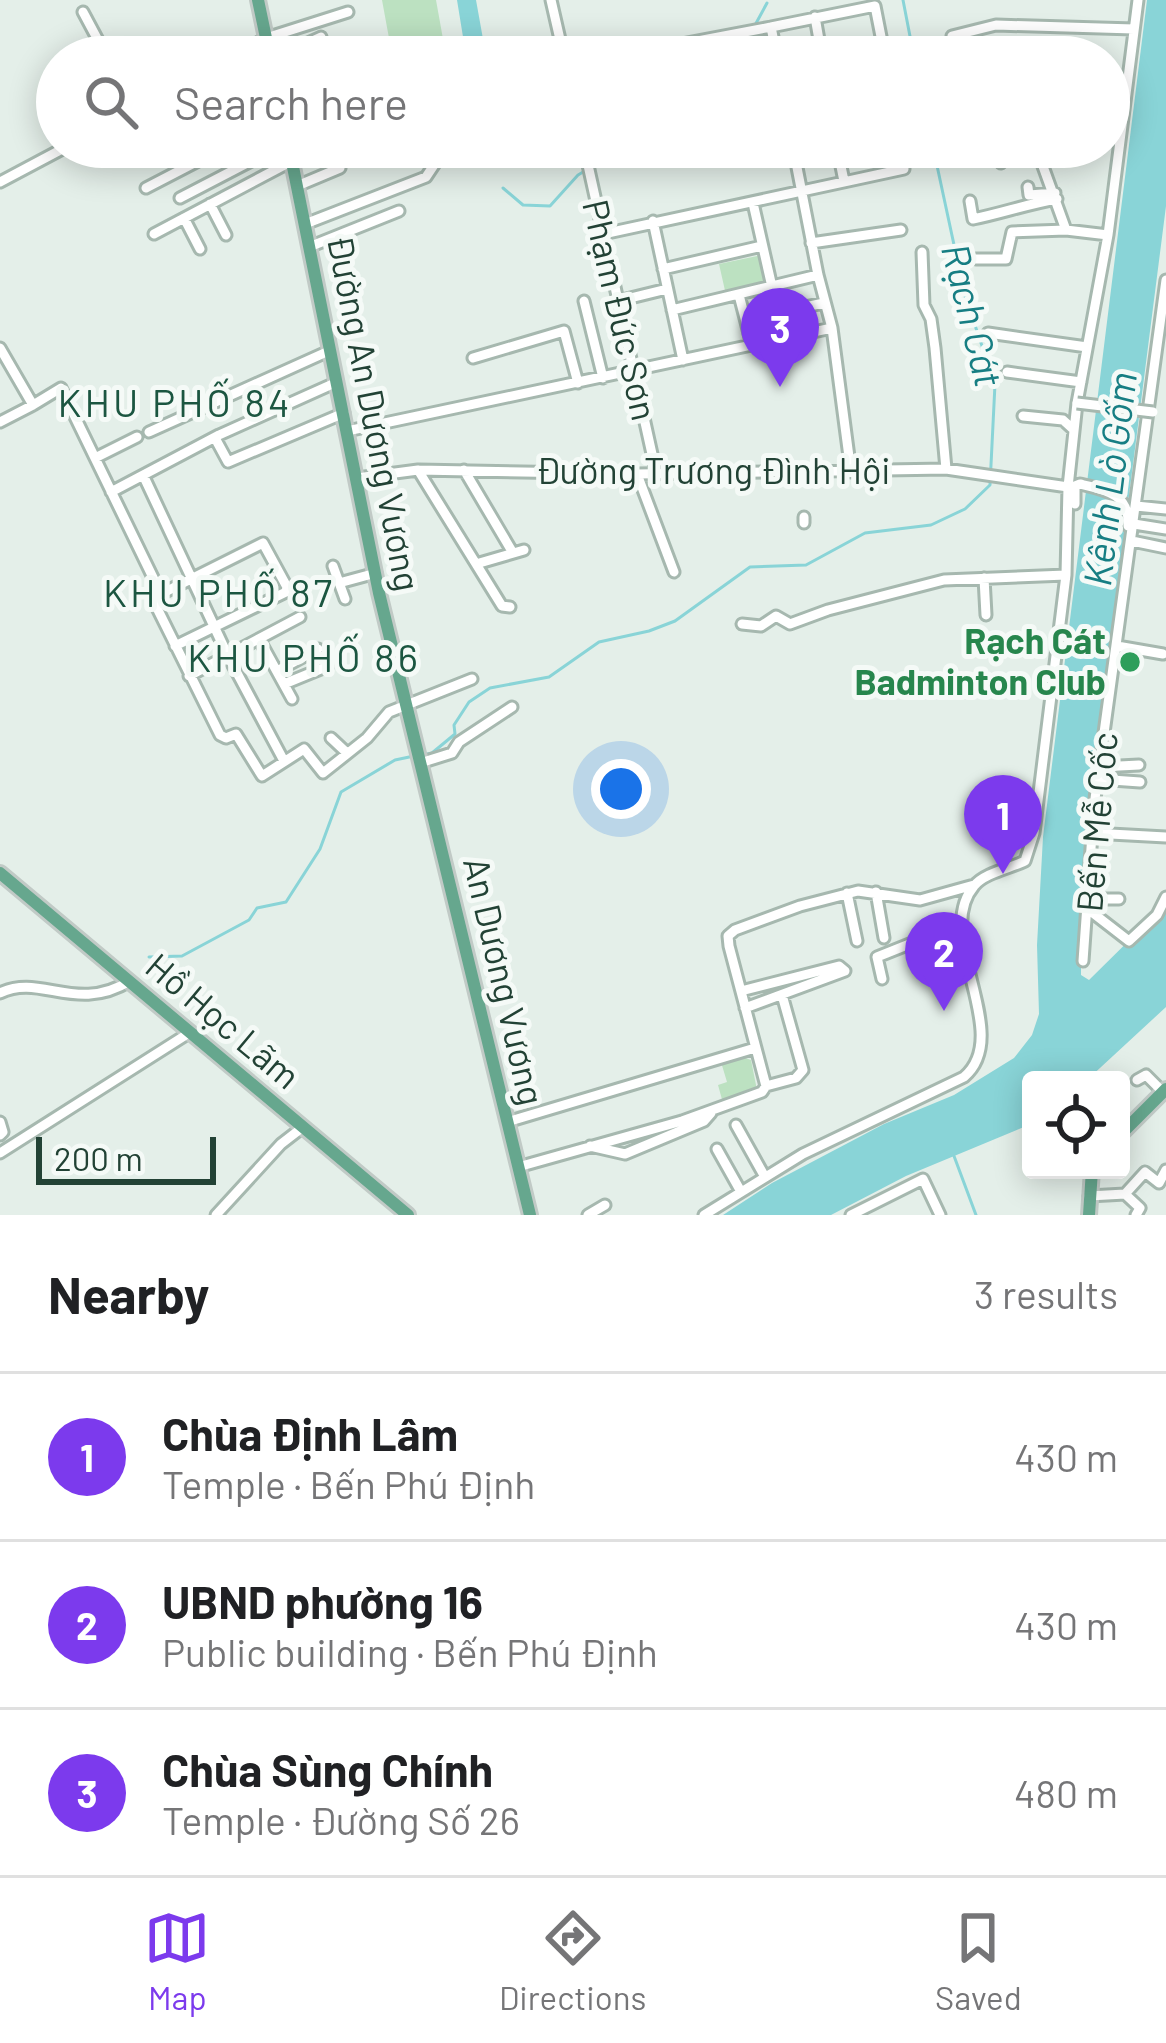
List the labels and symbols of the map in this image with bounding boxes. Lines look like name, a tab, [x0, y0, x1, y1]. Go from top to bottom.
street label: Phạm Đức Sơn	[575, 195, 668, 424]
street label: Đường An Dương Vương	[320, 231, 431, 594]
water label: Rạch Cát	[933, 238, 1014, 391]
pin: 3	[741, 288, 819, 387]
water label: Kênh Lò Gốm	[1072, 369, 1145, 588]
district label: KHU PHỐ 84	[58, 378, 292, 425]
street label: Đường Trương Đình Hội	[535, 448, 891, 491]
district label: KHU PHỐ 87	[103, 568, 335, 615]
place label: Rạch Cát Badminton Club	[854, 618, 1106, 702]
district label: KHU PHỐ 86	[187, 633, 421, 680]
marker: Rạch Cát Badminton Club	[1117, 649, 1143, 675]
street label: Bến Mễ Cốc	[1066, 730, 1125, 914]
your location	[591, 759, 651, 819]
pin: 1	[964, 775, 1042, 874]
street label: An Dương Vương	[456, 853, 555, 1109]
pin: 2	[905, 912, 983, 1011]
street label: Hồ Học Lãm	[138, 943, 310, 1097]
scale bar	[36, 1131, 216, 1184]

